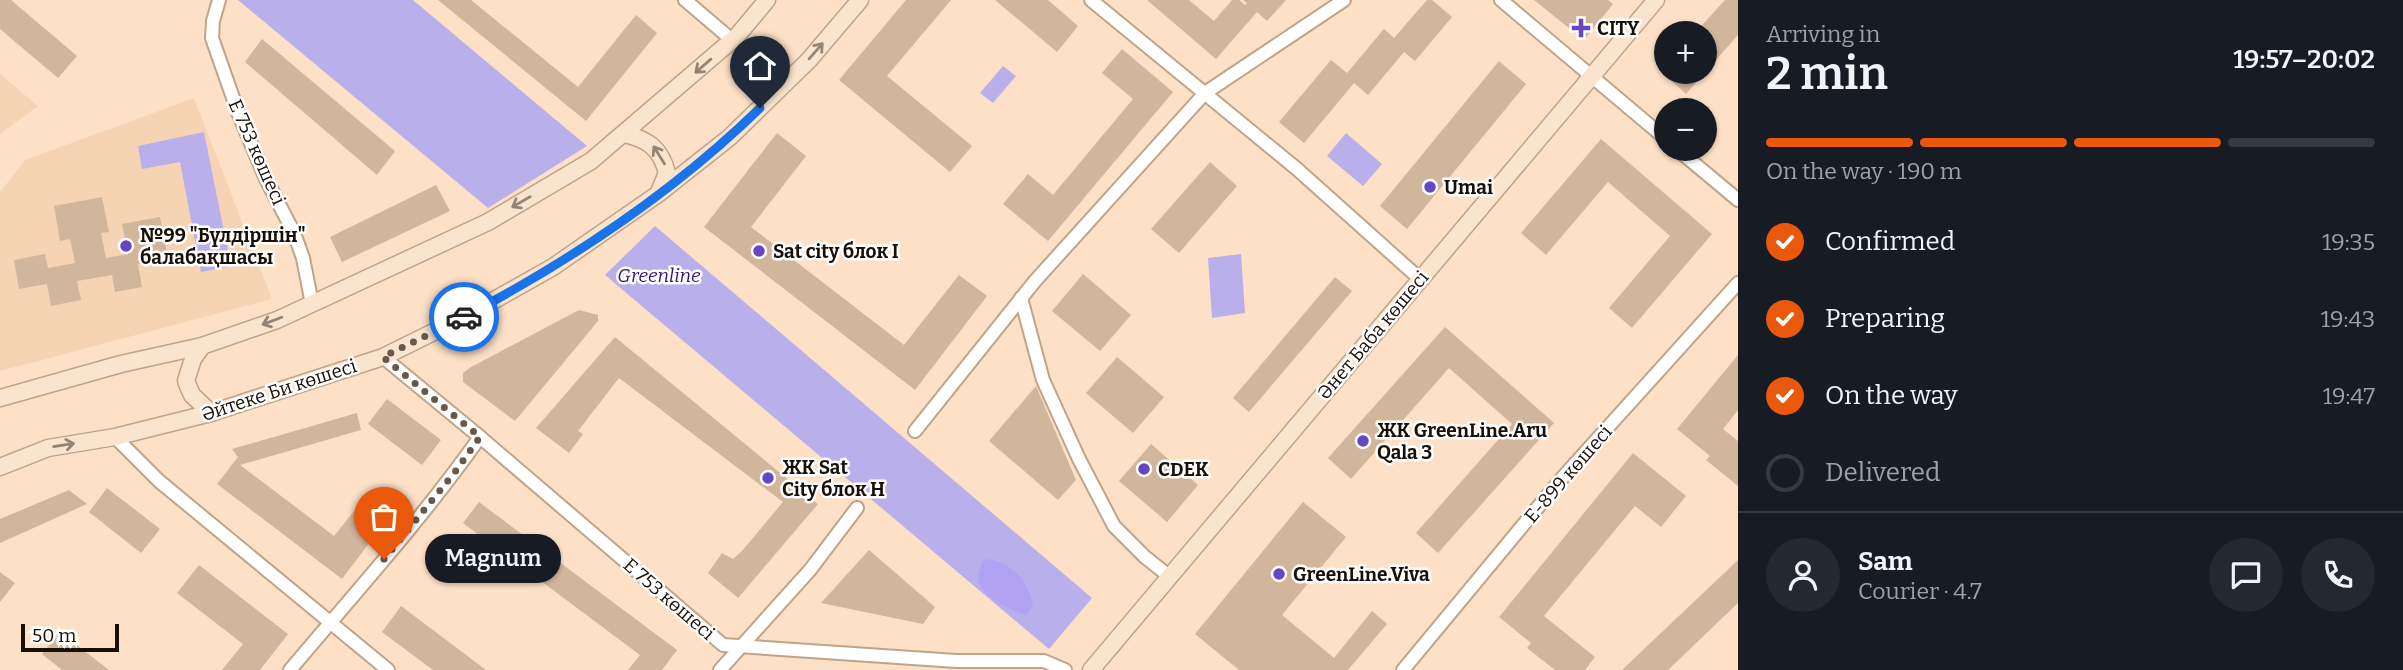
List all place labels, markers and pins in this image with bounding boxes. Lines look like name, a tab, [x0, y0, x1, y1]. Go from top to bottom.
place label: CITY	[1597, 17, 1640, 40]
marker: CITY	[1571, 18, 1591, 38]
pin	[730, 36, 790, 108]
place label: Umai	[1444, 176, 1493, 199]
marker: Umai	[1422, 179, 1438, 195]
place label: №99 "Бүлдіршін" балабақшасы	[140, 224, 306, 269]
marker: №99 "Бүлдіршін" балабақшасы	[118, 238, 134, 254]
place label: Sat city блок I	[773, 240, 899, 263]
marker: Sat city блок I	[751, 243, 767, 259]
place label: ЖК GreenLine.Aru Qala 3	[1377, 419, 1547, 464]
marker: ЖК GreenLine.Aru Qala 3	[1355, 433, 1371, 449]
place label: ЖК Sat City блок H	[782, 456, 885, 501]
place label: CDEK	[1158, 458, 1209, 481]
marker: CDEK	[1136, 461, 1152, 477]
marker: ЖК Sat City блок H	[760, 470, 776, 486]
pin	[354, 487, 414, 559]
callout: Magnum	[426, 534, 562, 584]
place label: GreenLine.Viva	[1293, 563, 1430, 586]
marker: GreenLine.Viva	[1271, 566, 1287, 582]

